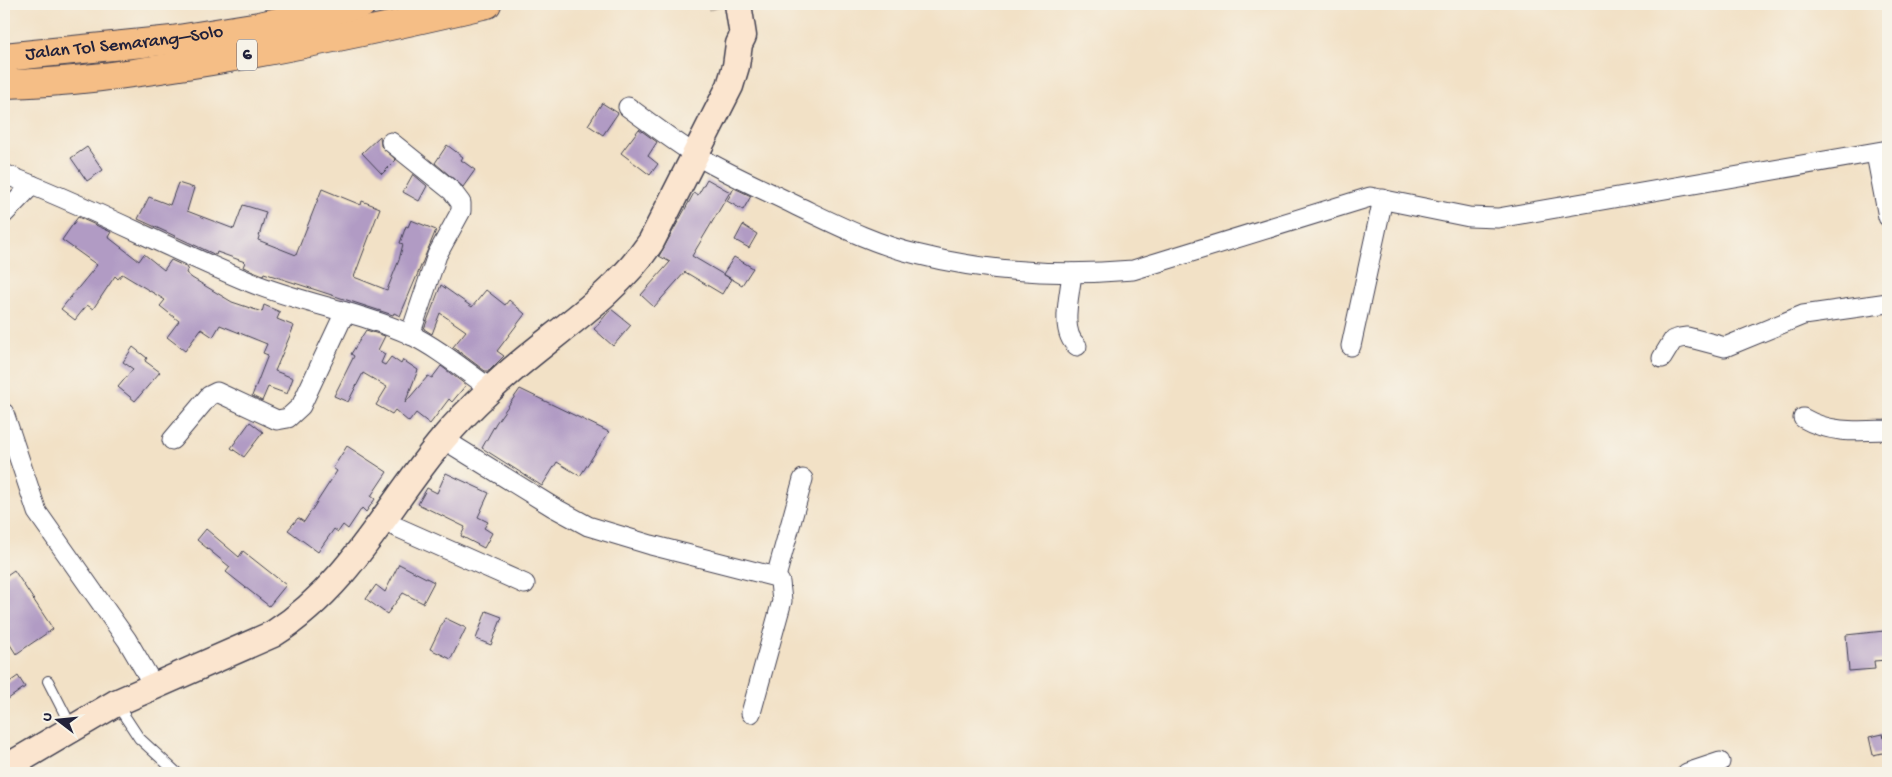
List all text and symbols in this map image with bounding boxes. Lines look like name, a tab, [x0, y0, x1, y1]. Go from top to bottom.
street label: Jalan Tol Semarang–Solo	[24, 20, 225, 66]
road number: 6	[237, 40, 257, 70]
north arrow	[32, 694, 82, 744]
text: U	[39, 711, 57, 723]

